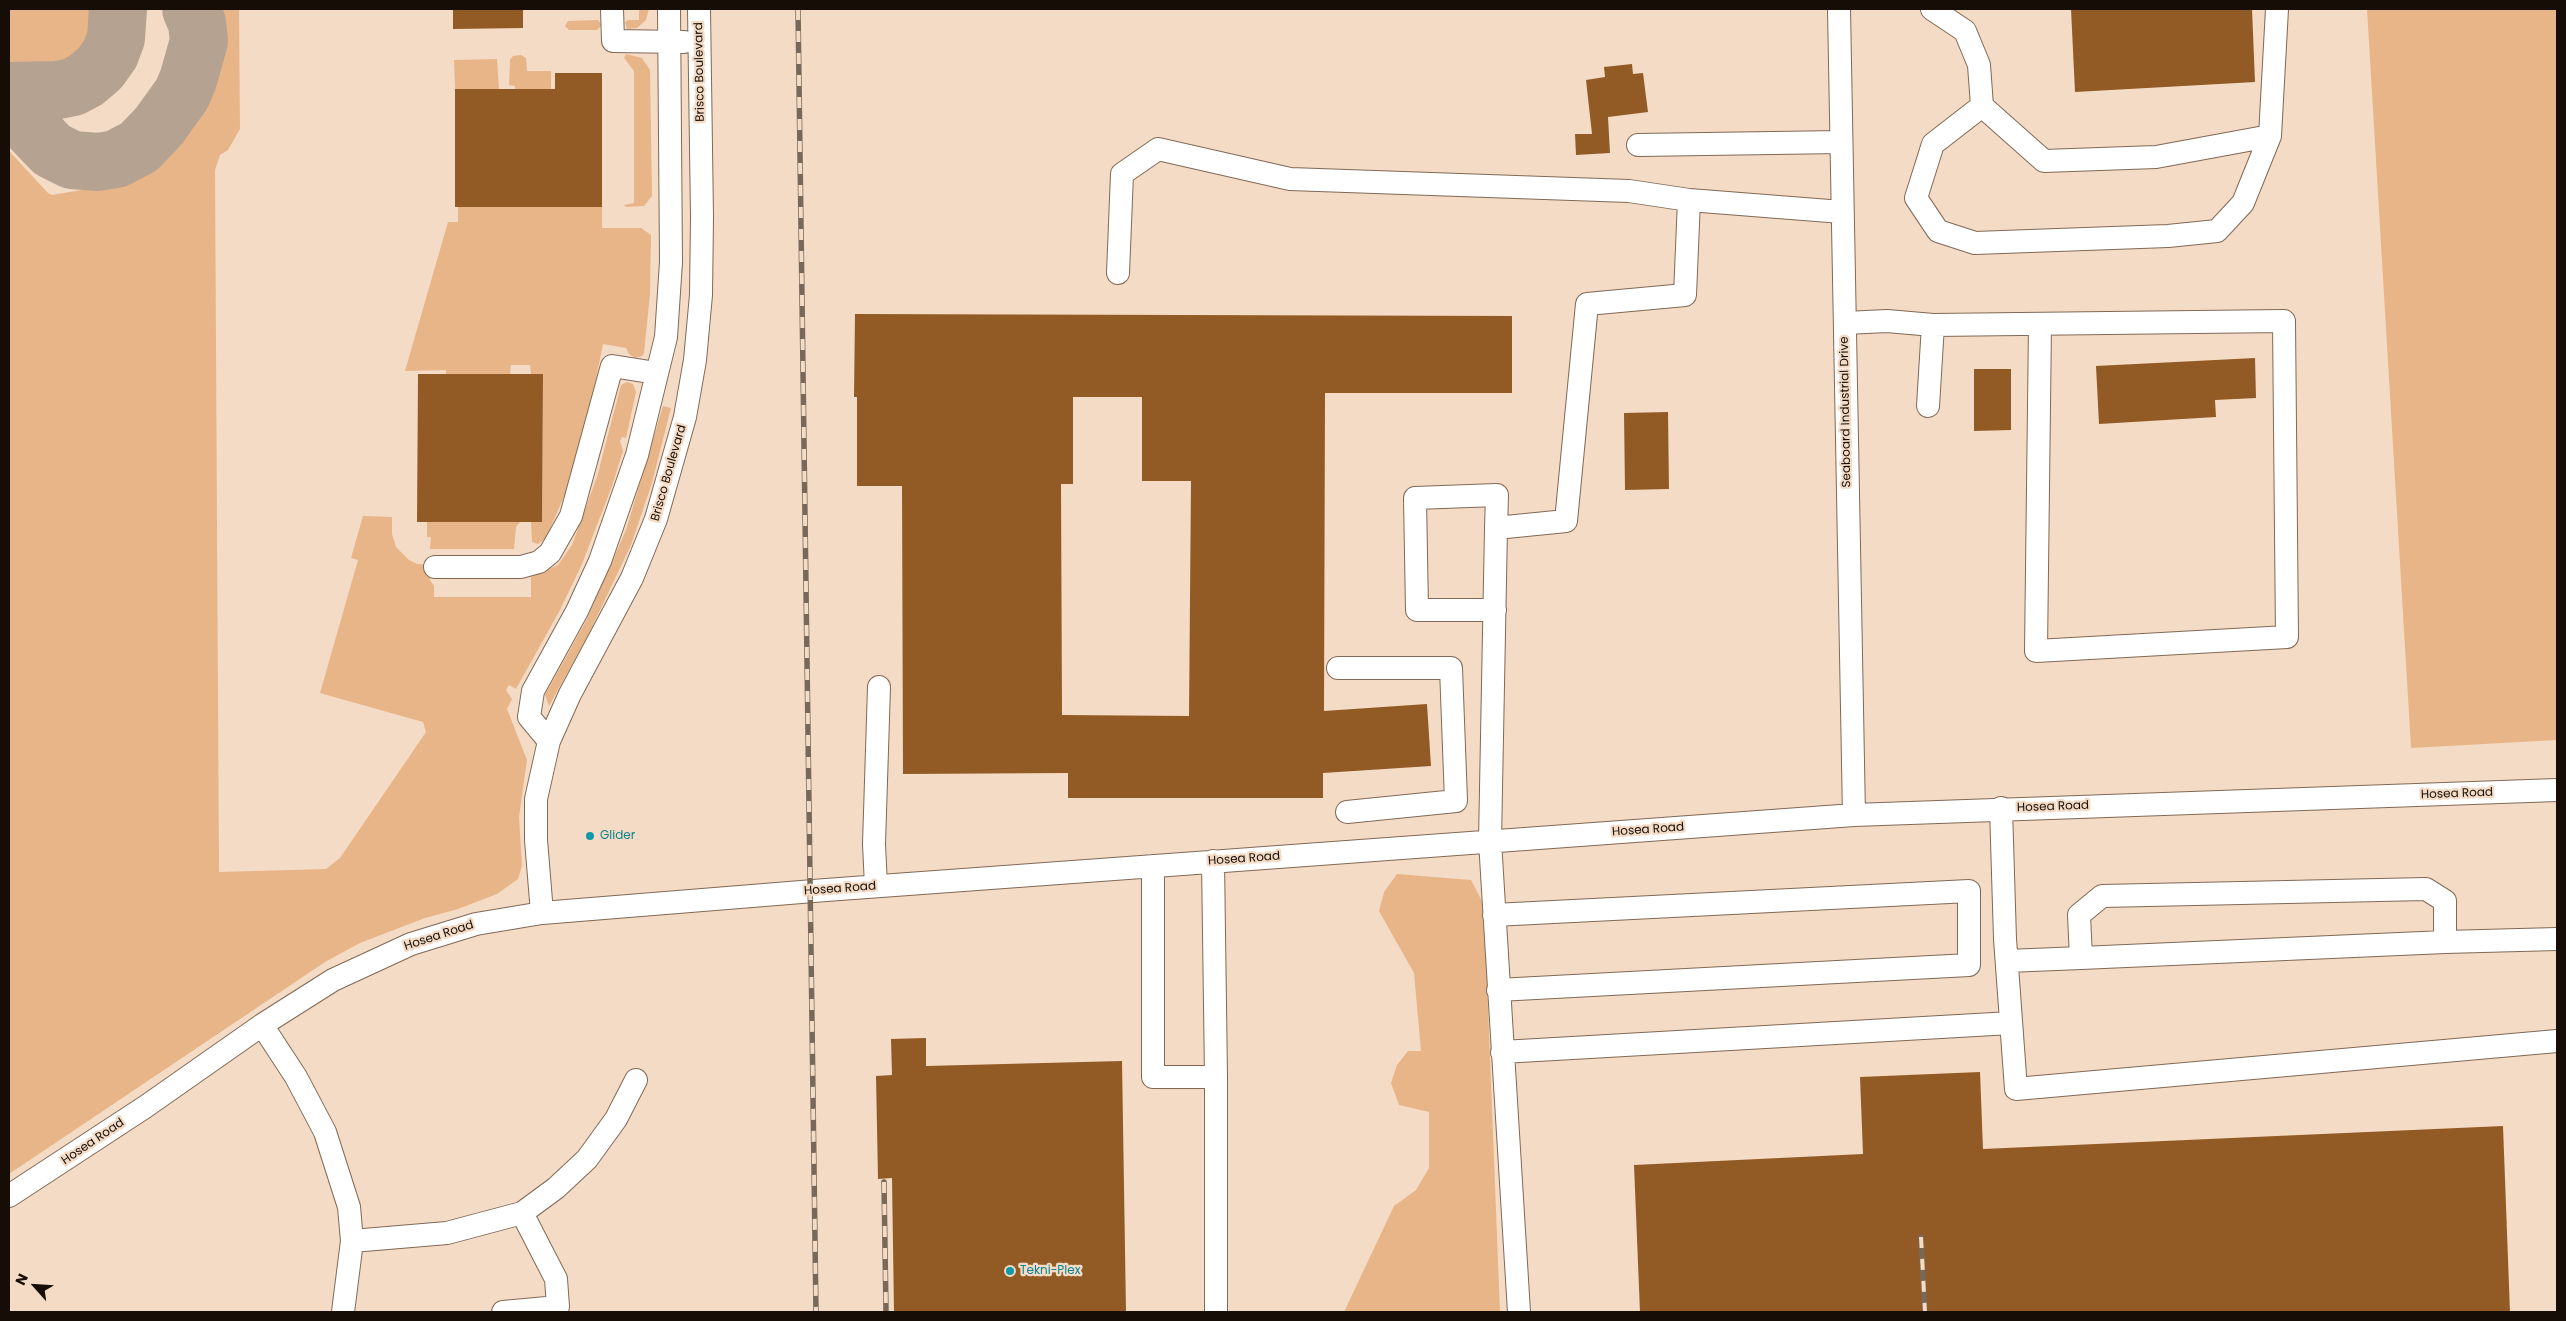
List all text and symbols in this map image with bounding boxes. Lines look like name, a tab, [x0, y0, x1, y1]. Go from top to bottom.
street label: Brisco Boulevard	[692, 22, 708, 122]
street label: Seaboard Industrial Drive	[1837, 336, 1855, 488]
street label: Brisco Boulevard	[648, 423, 690, 523]
street label: Hosea Road	[2421, 786, 2493, 802]
street label: Hosea Road	[2017, 799, 2089, 815]
street label: Hosea Road	[1611, 820, 1685, 840]
place label: Glider	[600, 829, 635, 843]
marker: Glider	[584, 830, 596, 842]
street label: Hosea Road	[1207, 849, 1281, 869]
street label: Hosea Road	[803, 879, 877, 899]
street label: Hosea Road	[402, 918, 476, 954]
street label: Hosea Road	[59, 1116, 127, 1168]
north arrow	[10, 1261, 60, 1311]
place label: Tekni-Plex	[1020, 1264, 1080, 1278]
marker: Tekni-Plex	[1004, 1265, 1016, 1277]
text: N	[10, 1270, 33, 1289]

